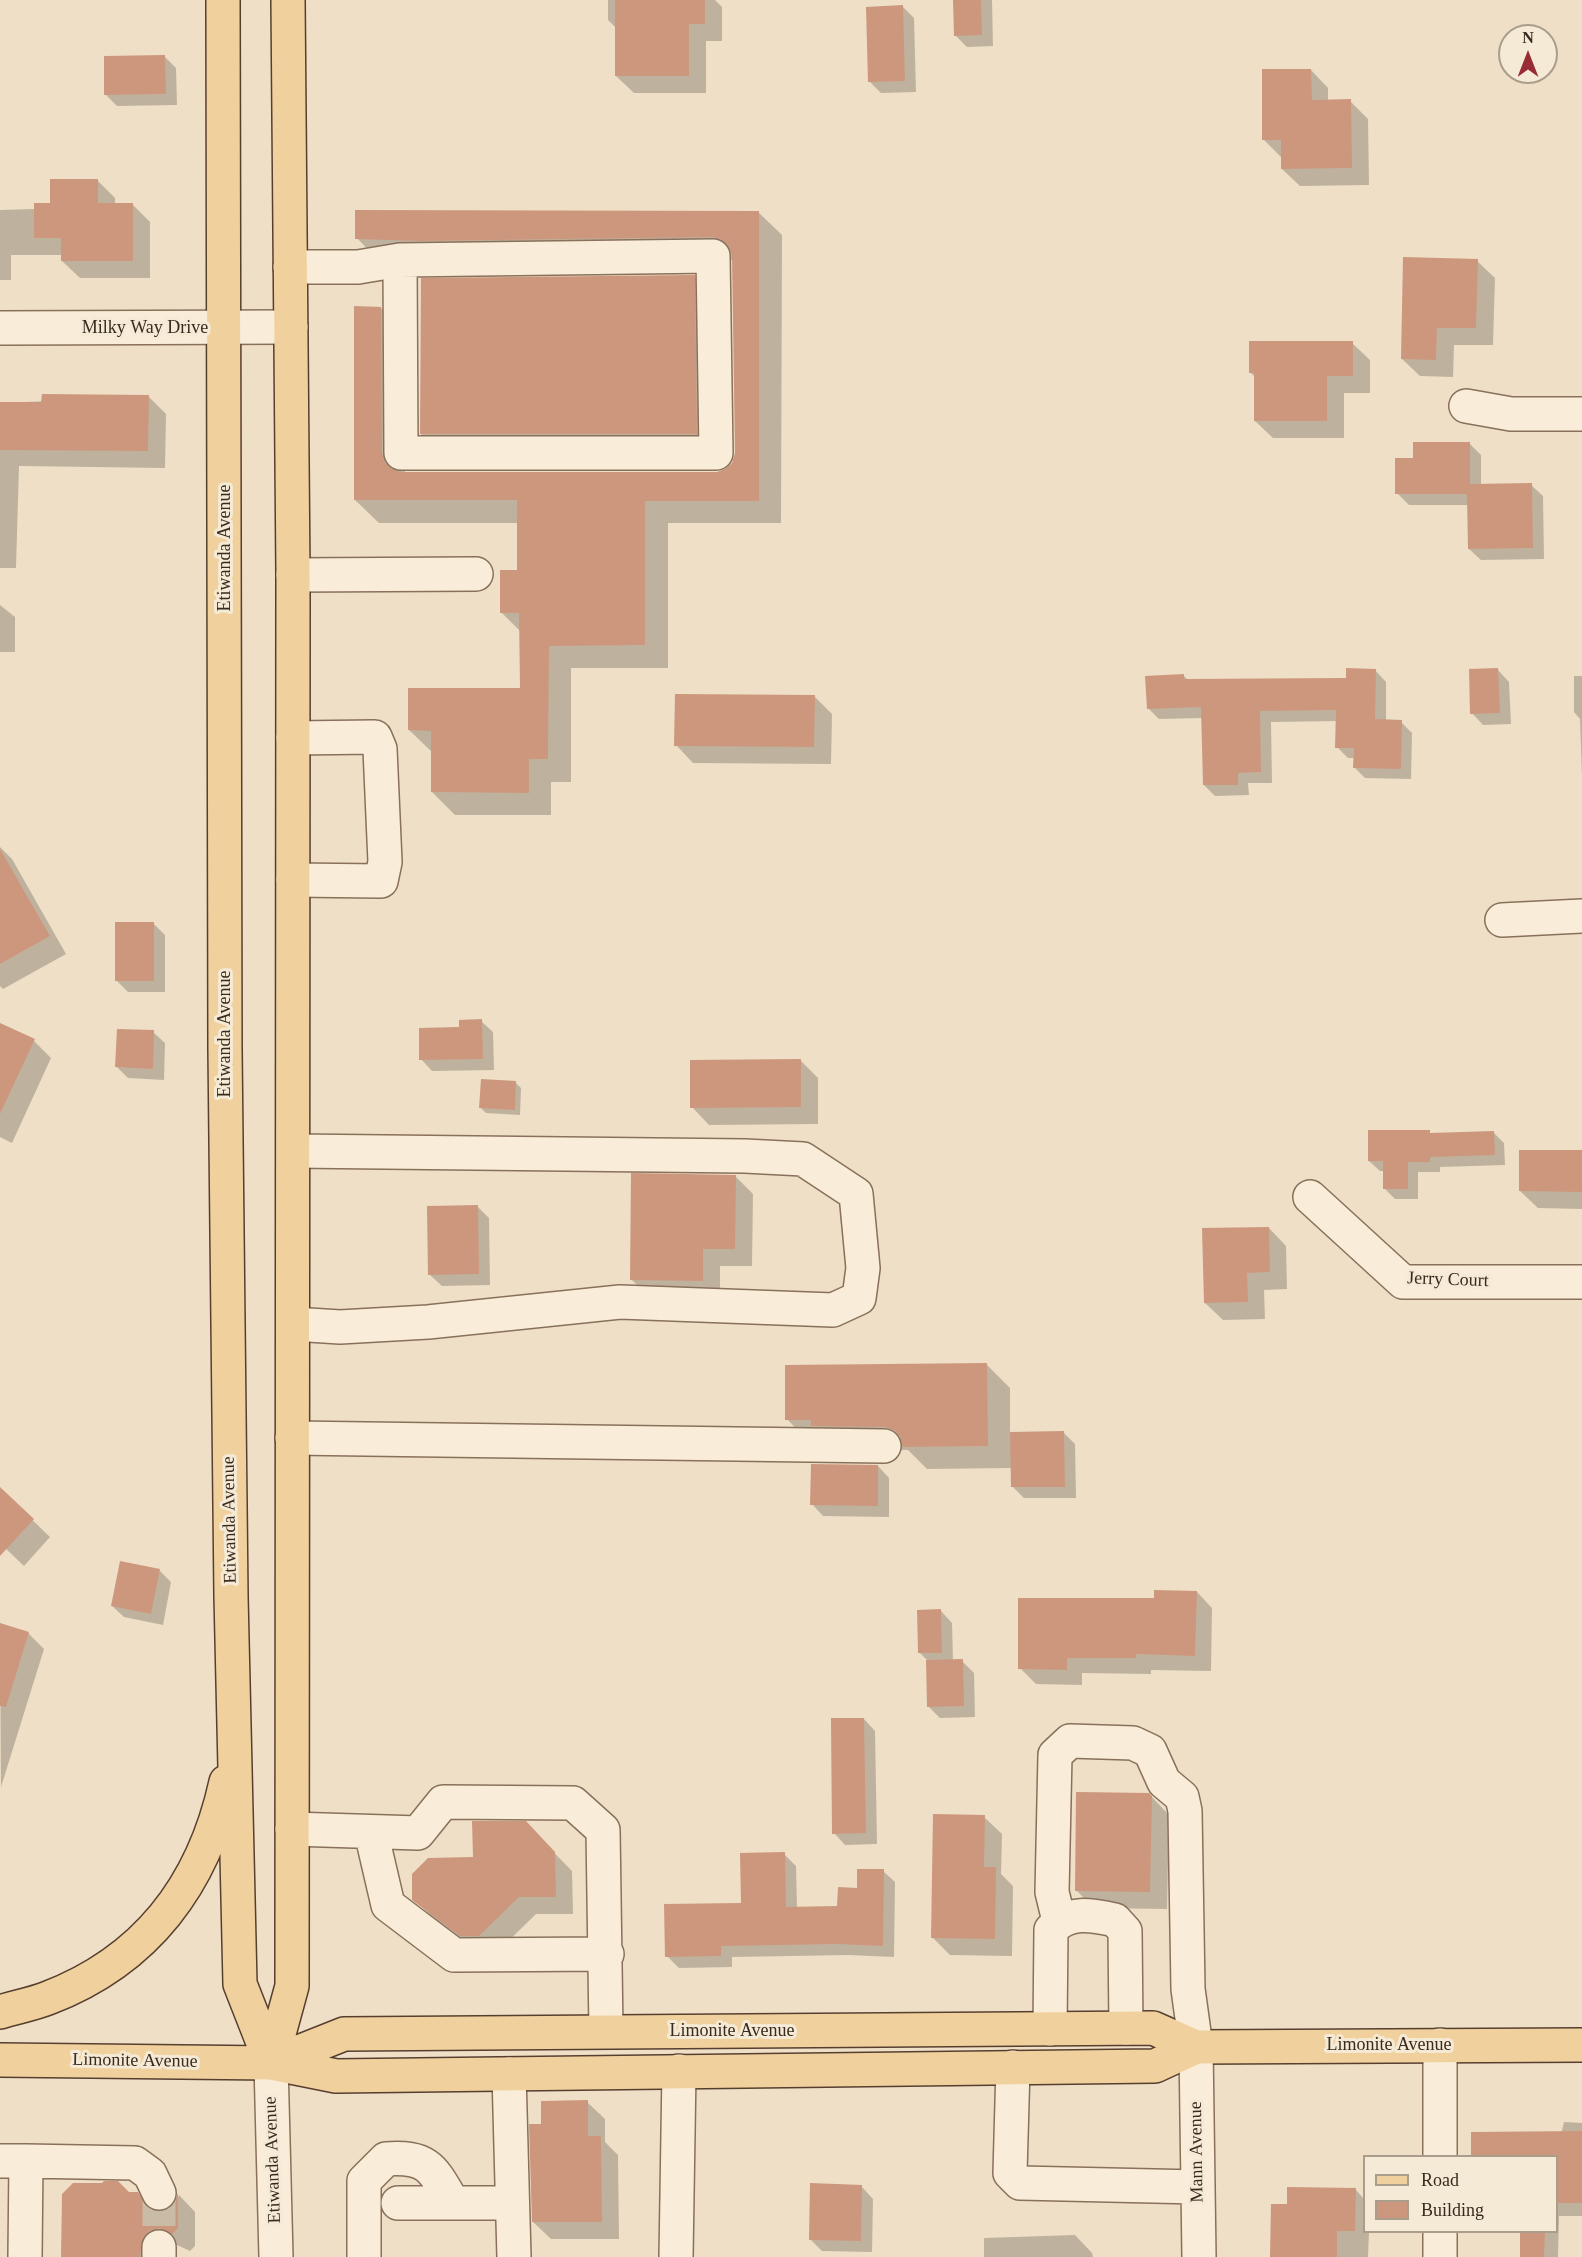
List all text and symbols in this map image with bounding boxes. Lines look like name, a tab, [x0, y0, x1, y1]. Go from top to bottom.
north arrow	[1498, 24, 1558, 84]
text: N	[1522, 29, 1534, 46]
street label: Milky Way Drive	[82, 317, 208, 339]
street label: Etiwanda Avenue	[214, 484, 236, 612]
street label: Etiwanda Avenue	[214, 970, 236, 1098]
street label: Jerry Court	[1407, 1268, 1489, 1292]
street label: Etiwanda Avenue	[218, 1456, 242, 1584]
street label: Limonite Avenue	[669, 2020, 795, 2042]
street label: Limonite Avenue	[1326, 2034, 1452, 2056]
street label: Limonite Avenue	[72, 2049, 198, 2073]
street label: Etiwanda Avenue	[260, 2096, 286, 2224]
street label: Mann Avenue	[1185, 2101, 1209, 2203]
legend	[1363, 2155, 1558, 2233]
text: Road	[1421, 2170, 1459, 2190]
text: Building	[1421, 2200, 1484, 2220]

